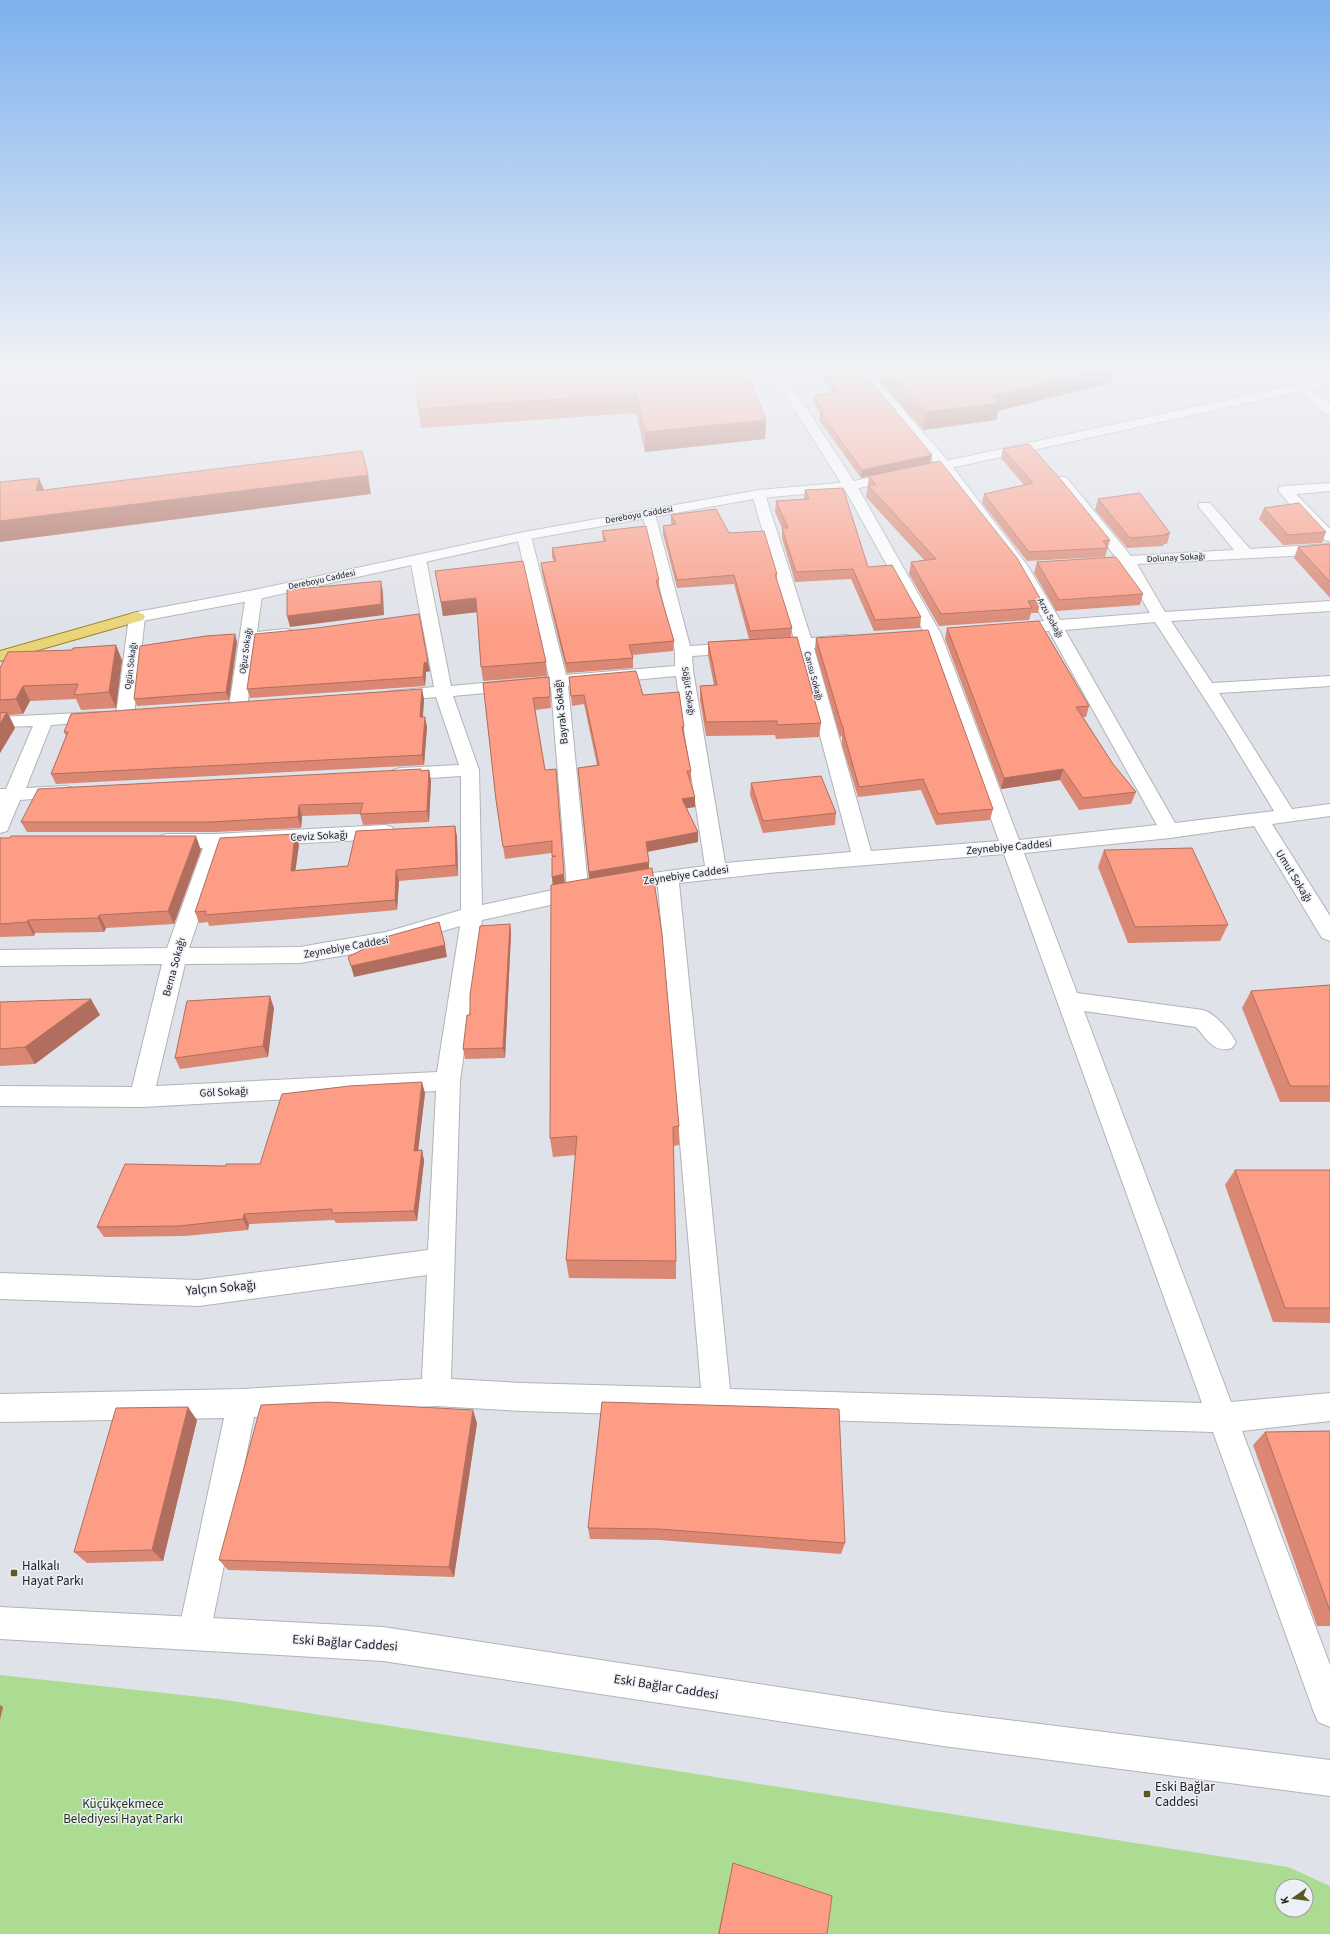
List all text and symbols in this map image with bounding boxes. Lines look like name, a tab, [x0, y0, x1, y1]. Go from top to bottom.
street label: Dereboyu Caddesi	[604, 503, 674, 527]
street label: Dolunay Sokağı	[1146, 550, 1206, 566]
street label: Dereboyu Caddesi	[287, 567, 357, 593]
street label: Arzu Sokağı	[1034, 596, 1066, 640]
street label: Oğuz Sokağı	[236, 627, 256, 675]
street label: Ogün Sokağı	[122, 642, 140, 690]
street label: Cansu Sokağı	[800, 650, 826, 702]
street label: Söğüt Sokağı	[678, 666, 698, 716]
street label: Bayrak Sokağı	[550, 679, 572, 745]
street label: Ceviz Sokağı	[290, 827, 348, 845]
street label: Zeynebiye Caddesi	[965, 836, 1053, 858]
street label: Umut Sokağı	[1272, 847, 1316, 905]
street label: Zeynebiye Caddesi	[642, 862, 730, 888]
street label: Zeynebiye Caddesi	[302, 932, 390, 962]
street label: Berna Sokağı	[159, 936, 189, 998]
street label: Göl Sokağı	[199, 1083, 249, 1101]
street label: Yalçın Sokağı	[184, 1276, 257, 1300]
place label: Halkalı Hayat Parkı	[22, 1557, 84, 1590]
marker: Halkalı Hayat Parkı	[9, 1568, 19, 1578]
street label: Eski Bağlar Caddesi	[292, 1630, 398, 1656]
street label: Eski Bağlar Caddesi	[612, 1670, 720, 1704]
place label: Eski Bağlar Caddesi	[1155, 1778, 1215, 1811]
marker: Eski Bağlar Caddesi	[1142, 1789, 1152, 1799]
park label: Küçükçekmece Belediyesi Hayat Parkı	[63, 1795, 183, 1828]
north arrow	[1274, 1878, 1314, 1918]
text: K	[1277, 1895, 1293, 1905]

